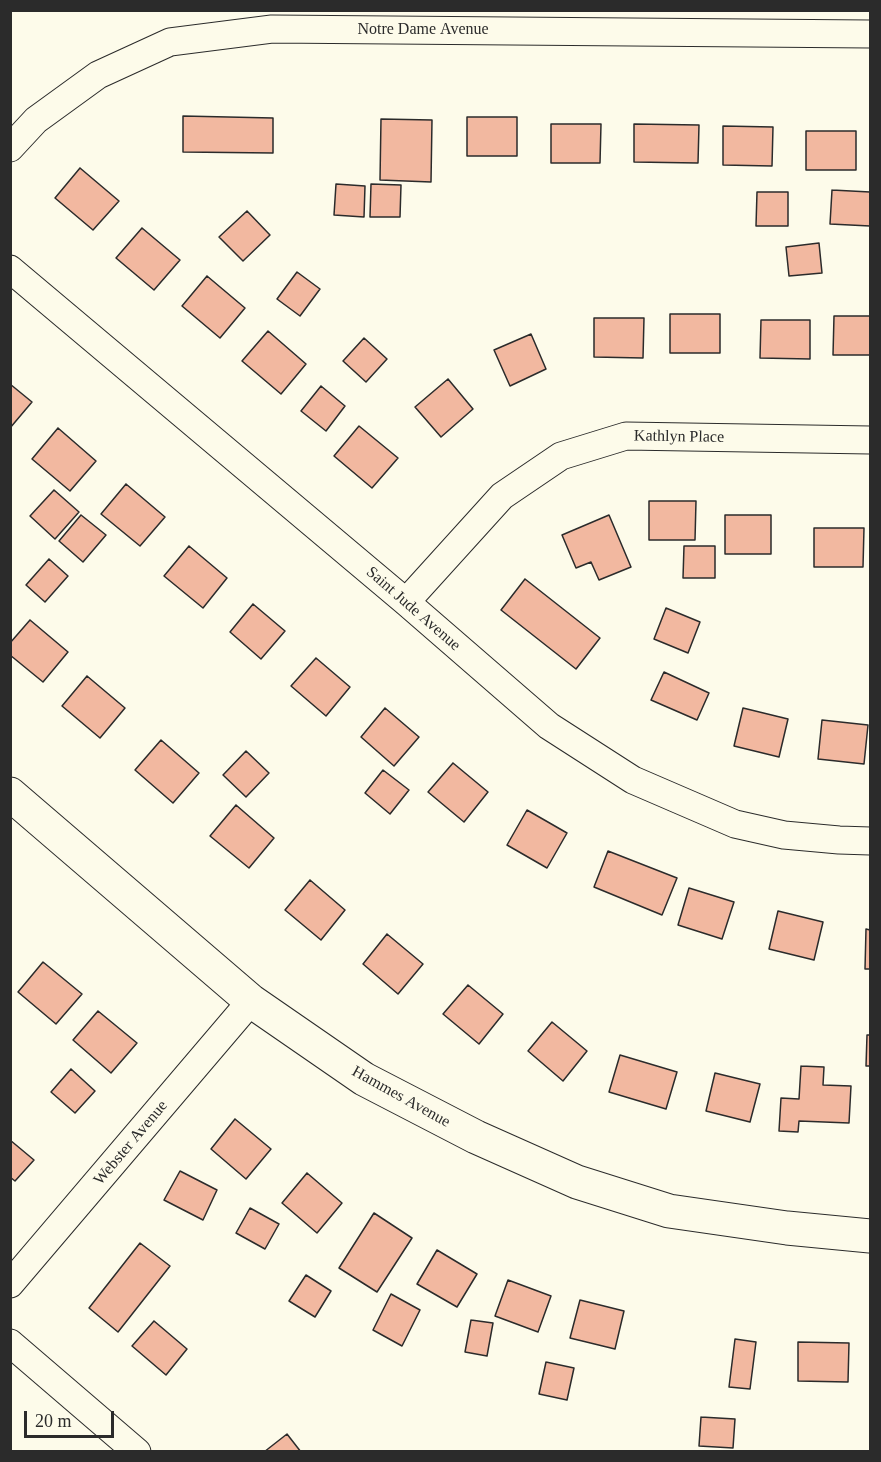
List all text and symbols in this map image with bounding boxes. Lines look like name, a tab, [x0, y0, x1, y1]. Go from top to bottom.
street label: Notre Dame Avenue	[357, 20, 489, 40]
street label: Kathlyn Place	[634, 427, 724, 447]
street label: Saint Jude Avenue	[362, 563, 464, 655]
street label: Hammes Avenue	[348, 1062, 454, 1132]
street label: Webster Avenue	[90, 1097, 172, 1189]
scale bar	[27, 1399, 117, 1437]
text: 20 m	[35, 1411, 72, 1431]

